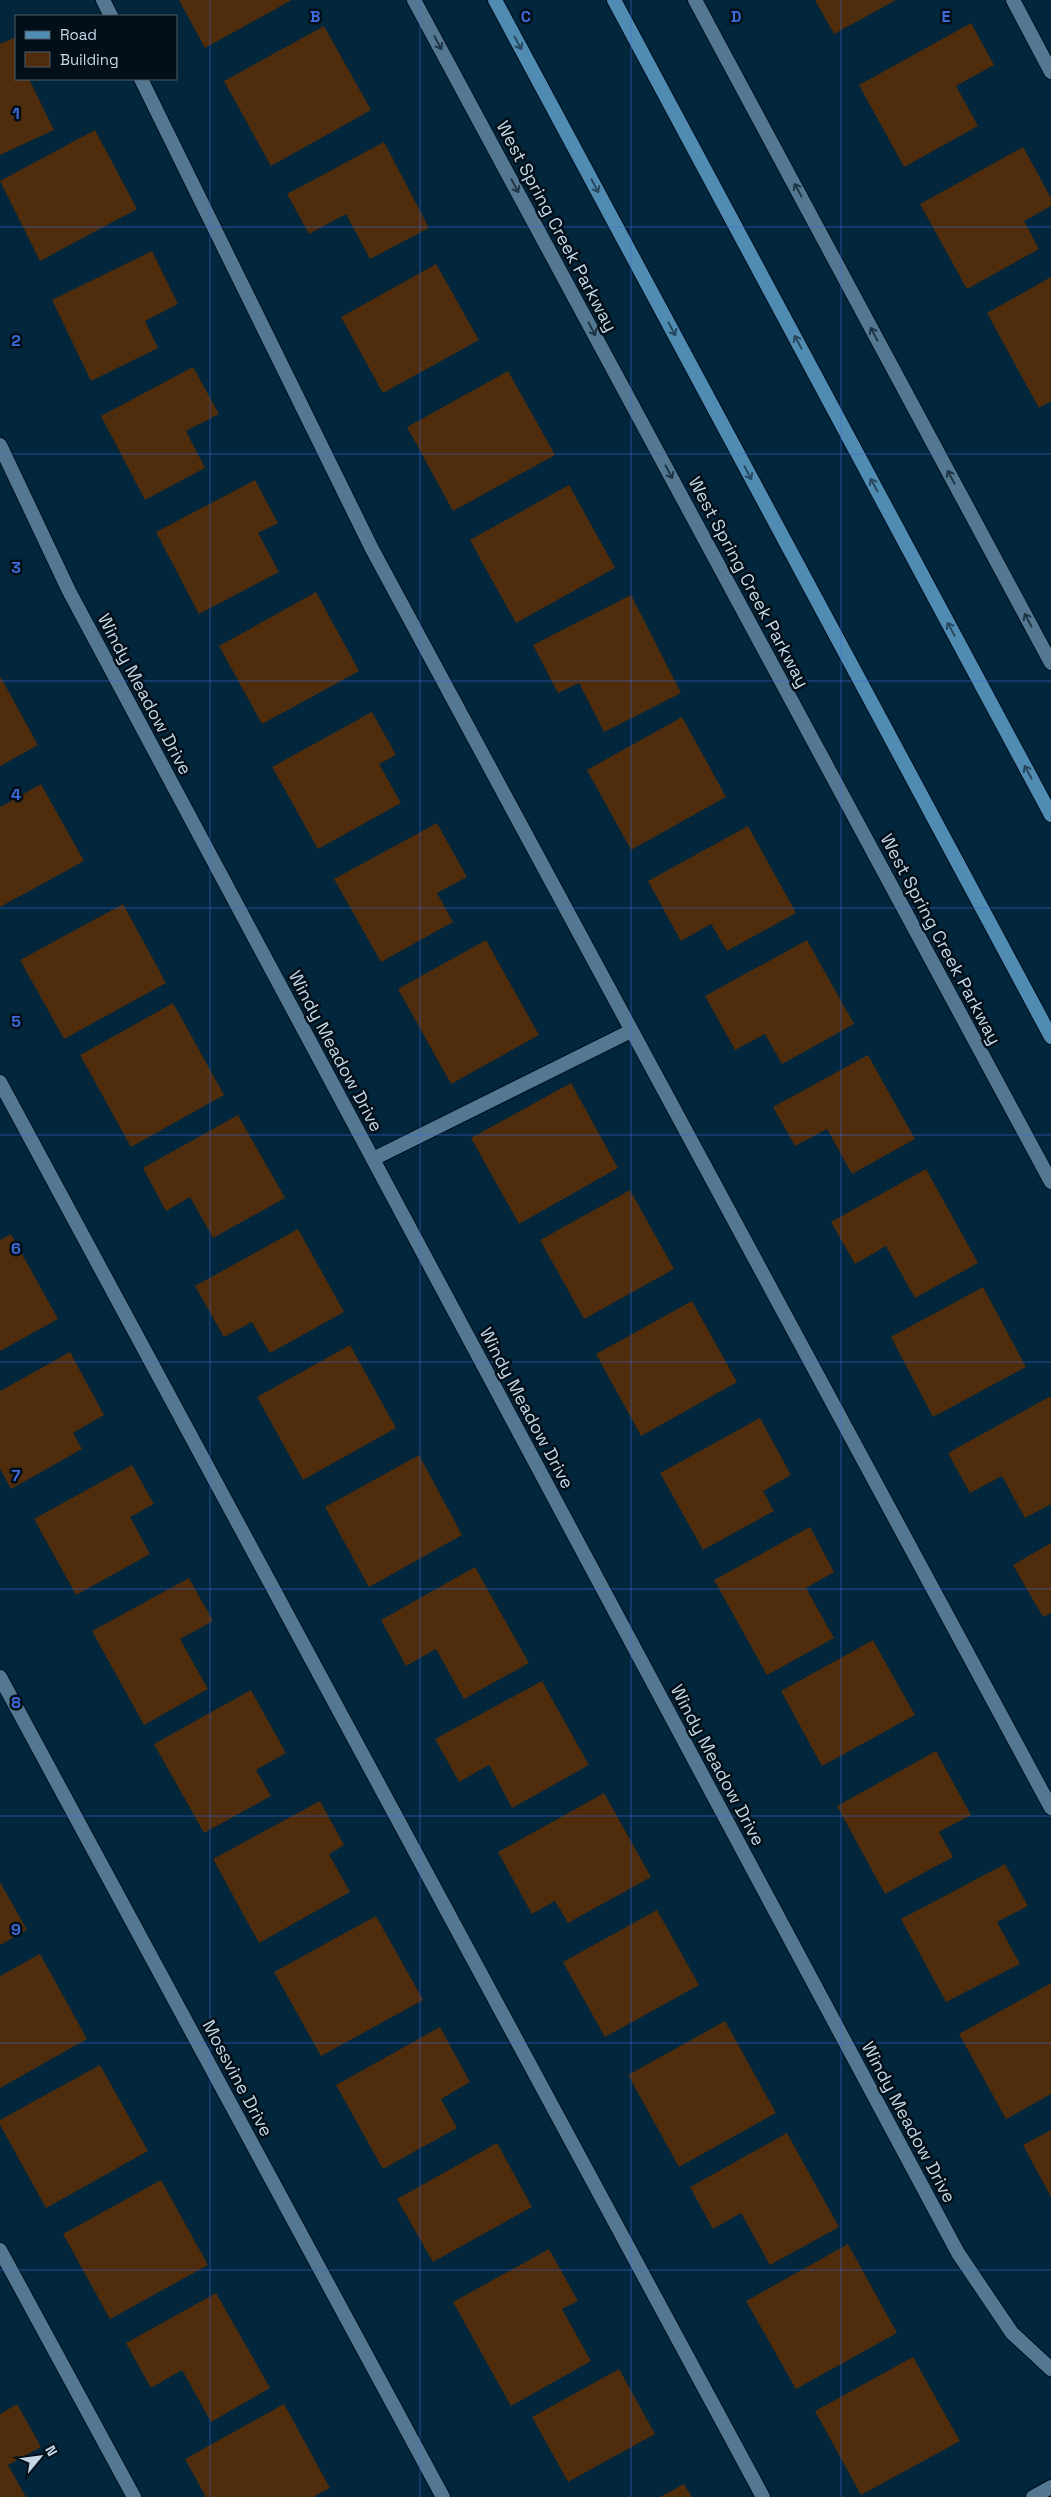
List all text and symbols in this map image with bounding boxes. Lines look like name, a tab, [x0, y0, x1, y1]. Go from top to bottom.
text: B	[310, 6, 320, 27]
text: C	[521, 6, 531, 27]
text: D	[731, 6, 741, 27]
text: E	[942, 6, 951, 27]
legend	[15, 15, 178, 80]
text: Road	[60, 25, 97, 44]
one-way arrow	[433, 35, 443, 50]
one-way arrow	[514, 35, 523, 50]
text: Building	[60, 50, 119, 69]
text: 1	[12, 103, 20, 124]
street label: West Spring Creek Parkway	[491, 116, 623, 336]
one-way arrow	[510, 178, 520, 193]
one-way arrow	[591, 178, 600, 193]
one-way arrow	[792, 184, 802, 198]
one-way arrow	[587, 321, 597, 336]
one-way arrow	[667, 322, 677, 336]
one-way arrow	[869, 326, 879, 341]
text: 2	[11, 330, 21, 351]
one-way arrow	[792, 335, 802, 350]
one-way arrow	[664, 464, 674, 479]
one-way arrow	[743, 465, 753, 480]
one-way arrow	[946, 469, 956, 484]
street label: West Spring Creek Parkway	[683, 472, 815, 692]
one-way arrow	[869, 479, 879, 493]
text: 3	[11, 557, 21, 578]
street label: Windy Meadow Drive	[93, 609, 197, 779]
one-way arrow	[1023, 613, 1032, 628]
one-way arrow	[946, 621, 956, 636]
one-way arrow	[1023, 764, 1033, 779]
text: 4	[11, 784, 21, 805]
street label: West Spring Creek Parkway	[875, 829, 1007, 1049]
street label: Windy Meadow Drive	[284, 966, 388, 1136]
text: 5	[11, 1011, 21, 1032]
text: 6	[11, 1238, 21, 1259]
street label: Windy Meadow Drive	[475, 1323, 579, 1493]
text: 7	[12, 1465, 21, 1486]
street label: Windy Meadow Drive	[666, 1680, 770, 1850]
text: 8	[11, 1692, 21, 1713]
text: 9	[11, 1919, 21, 1940]
street label: Mossvine Drive	[198, 2016, 278, 2140]
street label: Windy Meadow Drive	[857, 2037, 961, 2207]
north arrow	[15, 2432, 65, 2482]
text: N	[41, 2442, 62, 2459]

